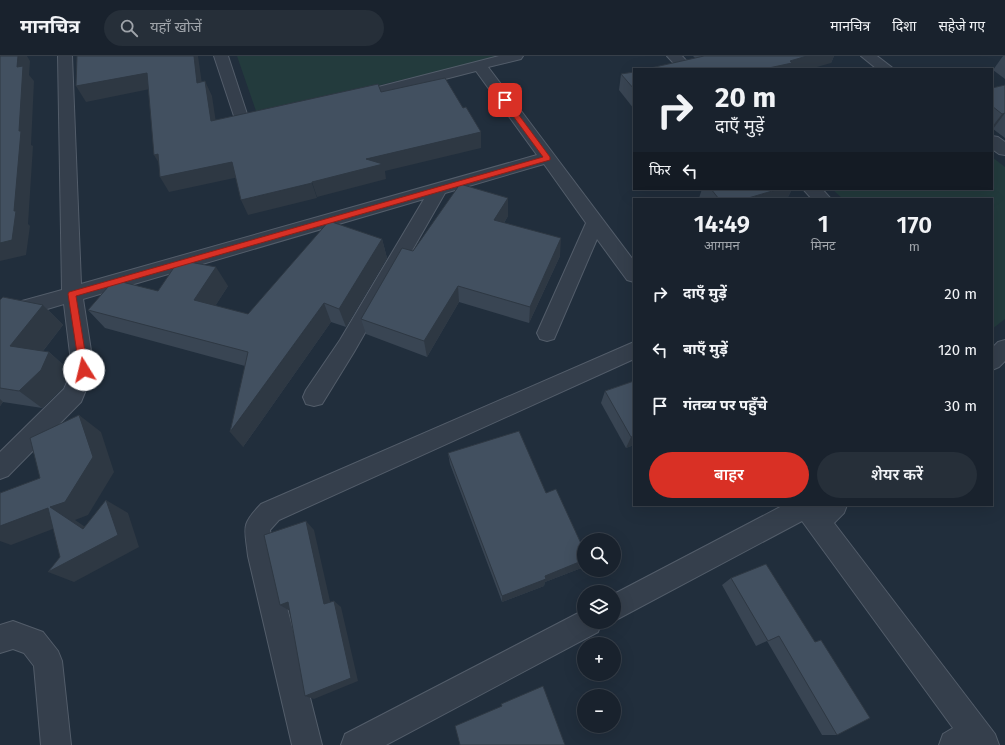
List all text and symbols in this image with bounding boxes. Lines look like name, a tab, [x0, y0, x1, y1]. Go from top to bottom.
search box	[104, 10, 384, 46]
text: मानचित्र	[20, 15, 80, 38]
icon: search	[118, 17, 140, 39]
text: यहाँ खोजें	[150, 18, 202, 36]
text: मानचित्र	[830, 18, 870, 35]
text: दिशा	[892, 18, 916, 35]
text: सहेजे गए	[938, 18, 985, 35]
text: 20 m	[715, 81, 776, 114]
pin	[488, 83, 522, 117]
icon: right	[649, 84, 701, 136]
icon: arrive	[494, 89, 516, 111]
text: दाएँ मुड़ें	[715, 115, 764, 137]
icon: left	[679, 160, 701, 182]
text: फिर	[649, 161, 671, 179]
text: 14:49	[694, 210, 750, 238]
text: 1	[818, 210, 829, 238]
text: 170	[897, 211, 932, 239]
text: आगमन	[704, 238, 740, 253]
text: मिनट	[811, 238, 836, 253]
text: m	[909, 239, 920, 254]
icon: right	[649, 283, 671, 305]
text: दाएँ मुड़ें	[683, 284, 727, 302]
text: 20 m	[944, 285, 977, 303]
icon: left	[649, 339, 671, 361]
text: बाएँ मुड़ें	[683, 340, 728, 358]
text: 120 m	[938, 341, 977, 359]
position arrow	[63, 349, 105, 391]
icon: arrive	[649, 395, 671, 417]
text: गंतव्य पर पहुँचे	[683, 396, 767, 414]
text: 30 m	[944, 397, 977, 415]
button: बाहर	[649, 452, 809, 498]
button: शेयर करें	[817, 452, 977, 498]
map controls	[577, 533, 621, 733]
button: search	[577, 533, 621, 577]
button: layers	[577, 585, 621, 629]
button: +	[577, 637, 621, 681]
button: −	[577, 689, 621, 733]

